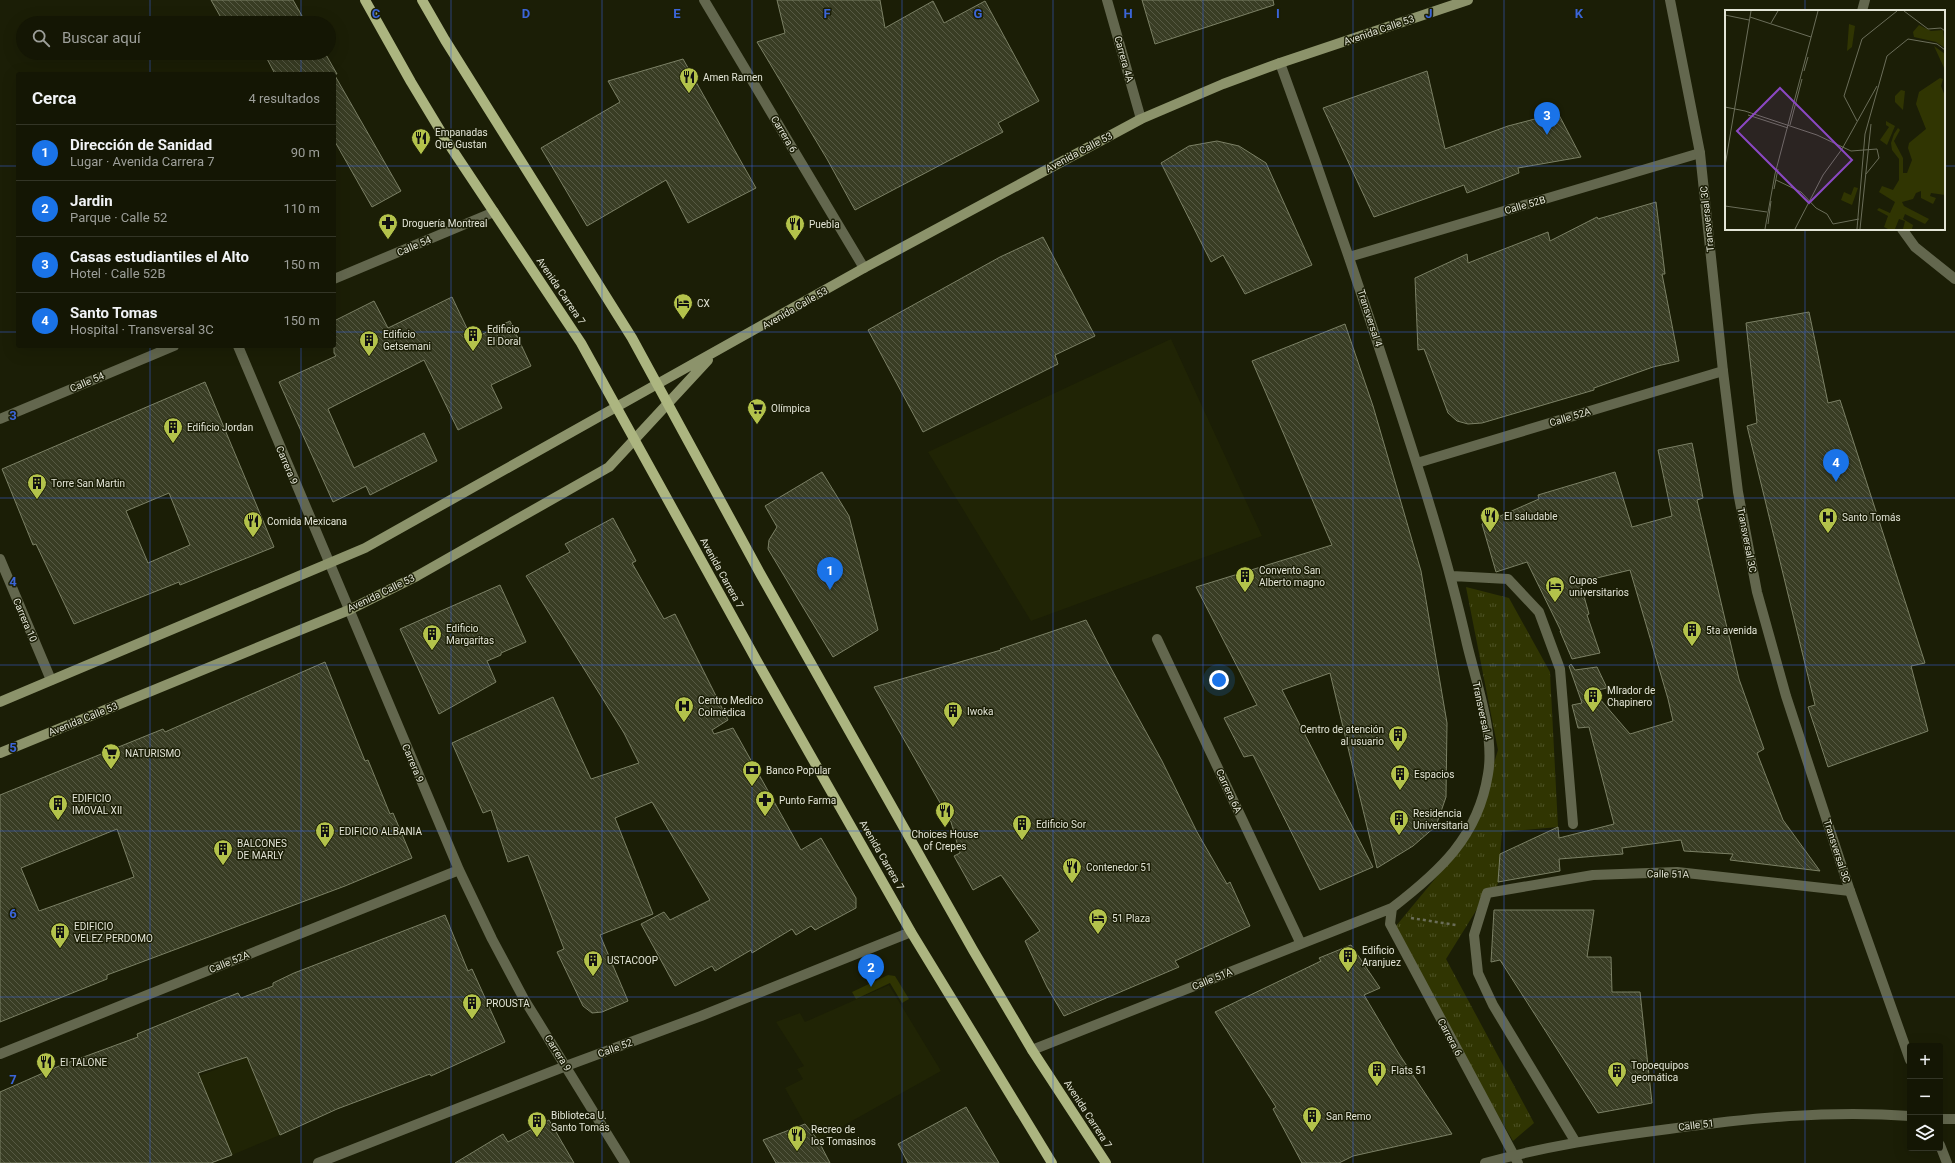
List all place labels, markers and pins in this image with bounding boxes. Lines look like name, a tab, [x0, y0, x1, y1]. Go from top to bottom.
restaurant icon: Amen Ramen	[678, 66, 700, 94]
place label: Amen Ramen	[703, 72, 763, 83]
pin: 3	[1534, 102, 1560, 135]
restaurant icon: Empanadas Que Gustan	[410, 127, 432, 155]
place label: Empanadas Que Gustan	[435, 127, 488, 150]
pharmacy icon: Droguería Montreal	[377, 212, 399, 240]
restaurant icon: Puebla	[784, 213, 806, 241]
place label: Droguería Montreal	[402, 218, 487, 229]
place label: Puebla	[809, 219, 840, 230]
hotel icon: CX	[672, 292, 694, 320]
place label: CX	[697, 298, 710, 309]
building icon: Edificio El Doral	[462, 324, 484, 352]
place label: Edificio El Doral	[487, 324, 521, 347]
building icon: Edificio Getsemani	[358, 329, 380, 357]
place label: Edificio Getsemani	[383, 329, 431, 352]
supermarket icon: Olímpica	[746, 397, 768, 425]
place label: Olímpica	[771, 403, 810, 414]
building icon: Edificio Jordan	[162, 416, 184, 444]
place label: Edificio Jordan	[187, 422, 253, 433]
pin: 4	[1823, 449, 1849, 482]
building icon: Torre San Martin	[26, 472, 48, 500]
place label: Torre San Martin	[51, 478, 125, 489]
restaurant icon: El saludable	[1479, 505, 1501, 533]
hospital icon: Santo Tomás	[1817, 506, 1839, 534]
restaurant icon: Comida Mexicana	[242, 510, 264, 538]
place label: El saludable	[1504, 511, 1558, 522]
place label: Santo Tomás	[1842, 512, 1901, 523]
place label: Comida Mexicana	[267, 516, 347, 527]
pin: 1	[817, 557, 843, 590]
building icon: Convento San Alberto magno	[1234, 565, 1256, 593]
place label: Convento San Alberto magno	[1259, 565, 1325, 588]
hotel icon: Cupos universitarios	[1544, 575, 1566, 603]
place label: Cupos universitarios	[1569, 575, 1629, 598]
building icon: 5ta avenida	[1681, 619, 1703, 647]
building icon: Edificio Margaritas	[421, 623, 443, 651]
place label: Edificio Margaritas	[446, 623, 494, 646]
place label: 5ta avenida	[1706, 625, 1757, 636]
building icon: MIrador de Chapinero	[1582, 685, 1604, 713]
place label: MIrador de Chapinero	[1607, 685, 1655, 708]
hospital icon: Centro Medico Colmédica	[673, 695, 695, 723]
place label: Centro Medico Colmédica	[698, 695, 763, 718]
building icon: Iwoka	[942, 700, 964, 728]
place label: Iwoka	[967, 706, 993, 717]
place label: Centro de atención al usuario	[1300, 724, 1384, 747]
building icon: Centro de atención al usuario	[1387, 724, 1409, 752]
supermarket icon: NATURISMO	[100, 742, 122, 770]
place label: NATURISMO	[125, 748, 181, 759]
bank icon: Banco Popular	[741, 759, 763, 787]
building icon: Espacios	[1389, 763, 1411, 791]
place label: Banco Popular	[766, 765, 832, 776]
place label: Espacios	[1414, 769, 1454, 780]
pharmacy icon: Punto Farma	[754, 789, 776, 817]
building icon: EDIFICIO IMOVAL XII	[47, 793, 69, 821]
place label: EDIFICIO IMOVAL XII	[72, 793, 122, 816]
place label: Punto Farma	[779, 795, 836, 806]
restaurant icon: Choices House of Crepes	[934, 800, 956, 828]
building icon: Residencia Universitaria	[1388, 808, 1410, 836]
place label: Residencia Universitaria	[1413, 808, 1468, 831]
building icon: Edificio Sor	[1011, 813, 1033, 841]
place label: Edificio Sor	[1036, 819, 1087, 830]
building icon: EDIFICIO ALBANIA	[314, 820, 336, 848]
place label: EDIFICIO ALBANIA	[339, 826, 422, 837]
place label: Choices House of Crepes	[911, 829, 979, 852]
building icon: BALCONES DE MARLY	[212, 838, 234, 866]
place label: BALCONES DE MARLY	[237, 838, 287, 861]
restaurant icon: Contenedor 51	[1061, 856, 1083, 884]
place label: Contenedor 51	[1086, 862, 1152, 873]
hotel icon: 51 Plaza	[1087, 907, 1109, 935]
place label: 51 Plaza	[1112, 913, 1150, 924]
building icon: EDIFICIO VELEZ PERDOMO	[49, 921, 71, 949]
place label: EDIFICIO VELEZ PERDOMO	[74, 921, 153, 944]
building icon: Edificio Aranjuez	[1337, 945, 1359, 973]
place label: Edificio Aranjuez	[1362, 945, 1401, 968]
building icon: USTACOOP	[582, 949, 604, 977]
pin: 2	[858, 954, 884, 987]
place label: USTACOOP	[607, 955, 658, 966]
building icon: PROUSTA	[461, 992, 483, 1020]
place label: PROUSTA	[486, 998, 530, 1009]
restaurant icon: El TALONE	[35, 1051, 57, 1079]
place label: El TALONE	[60, 1057, 108, 1068]
building icon: Flats 51	[1366, 1059, 1388, 1087]
building icon: Topoequipos geomática	[1606, 1060, 1628, 1088]
place label: Topoequipos geomática	[1631, 1060, 1689, 1083]
place label: Flats 51	[1391, 1065, 1427, 1076]
building icon: San Remo	[1301, 1105, 1323, 1133]
building icon: Biblioteca U. Santo Tomás	[526, 1110, 548, 1138]
place label: Biblioteca U. Santo Tomás	[551, 1110, 610, 1133]
place label: San Remo	[1326, 1111, 1372, 1122]
restaurant icon: Recreo de los Tomasinos	[786, 1124, 808, 1152]
place label: Recreo de los Tomasinos	[811, 1124, 876, 1147]

